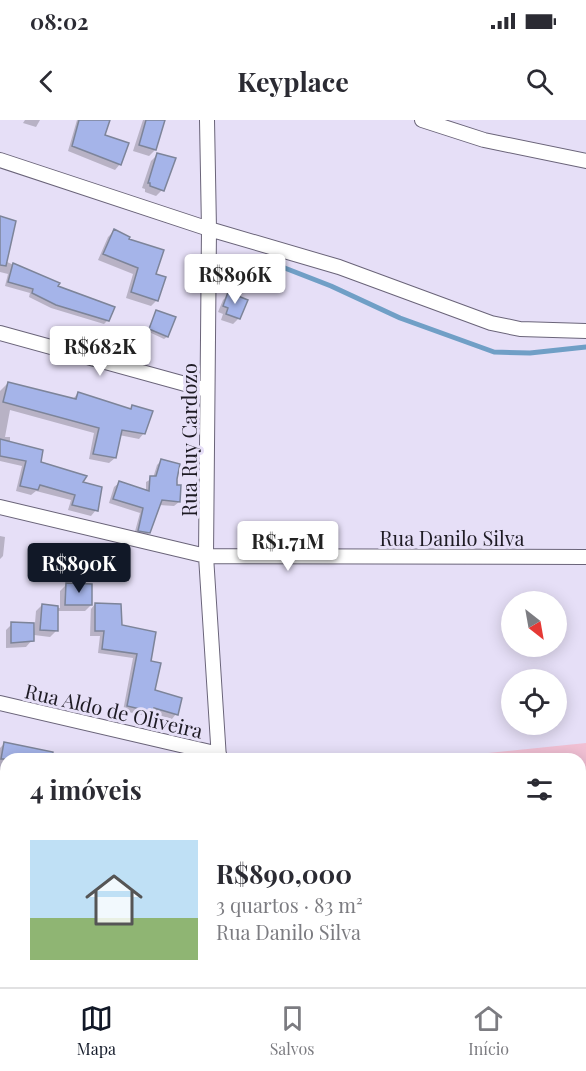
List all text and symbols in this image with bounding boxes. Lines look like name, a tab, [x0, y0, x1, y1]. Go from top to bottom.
text: 08:02	[30, 6, 89, 36]
text: Keyplace	[237, 63, 349, 99]
icon: back	[30, 65, 63, 98]
icon: search	[523, 65, 556, 98]
pin: R$896K	[186, 254, 284, 305]
text: R$896K	[198, 260, 272, 287]
pin: R$682K	[51, 326, 149, 377]
text: R$682K	[64, 332, 136, 359]
street label: Rua Ruy Cardozo	[175, 363, 202, 517]
pin: R$1.71M	[233, 521, 343, 572]
street label: Rua Danilo Silva	[380, 524, 524, 551]
text: R$1.71M	[251, 527, 325, 554]
pin: R$890K	[30, 543, 128, 594]
text: R$890K	[42, 549, 116, 576]
north arrow	[501, 591, 567, 657]
map controls	[501, 591, 567, 735]
button: locate	[501, 669, 567, 735]
street label: Rua Aldo de Oliveira	[22, 676, 206, 744]
text: 4 imóveis	[30, 772, 142, 807]
icon: filters	[523, 773, 556, 806]
text: R$890,000	[216, 856, 352, 891]
icon: home	[78, 864, 150, 936]
text: 3 quartos · 83 m²	[216, 891, 363, 918]
text: Rua Danilo Silva	[216, 918, 361, 945]
tab: Mapa	[77, 1002, 116, 1059]
tab: Salvos	[270, 1002, 314, 1059]
tab: Início	[468, 1002, 509, 1059]

